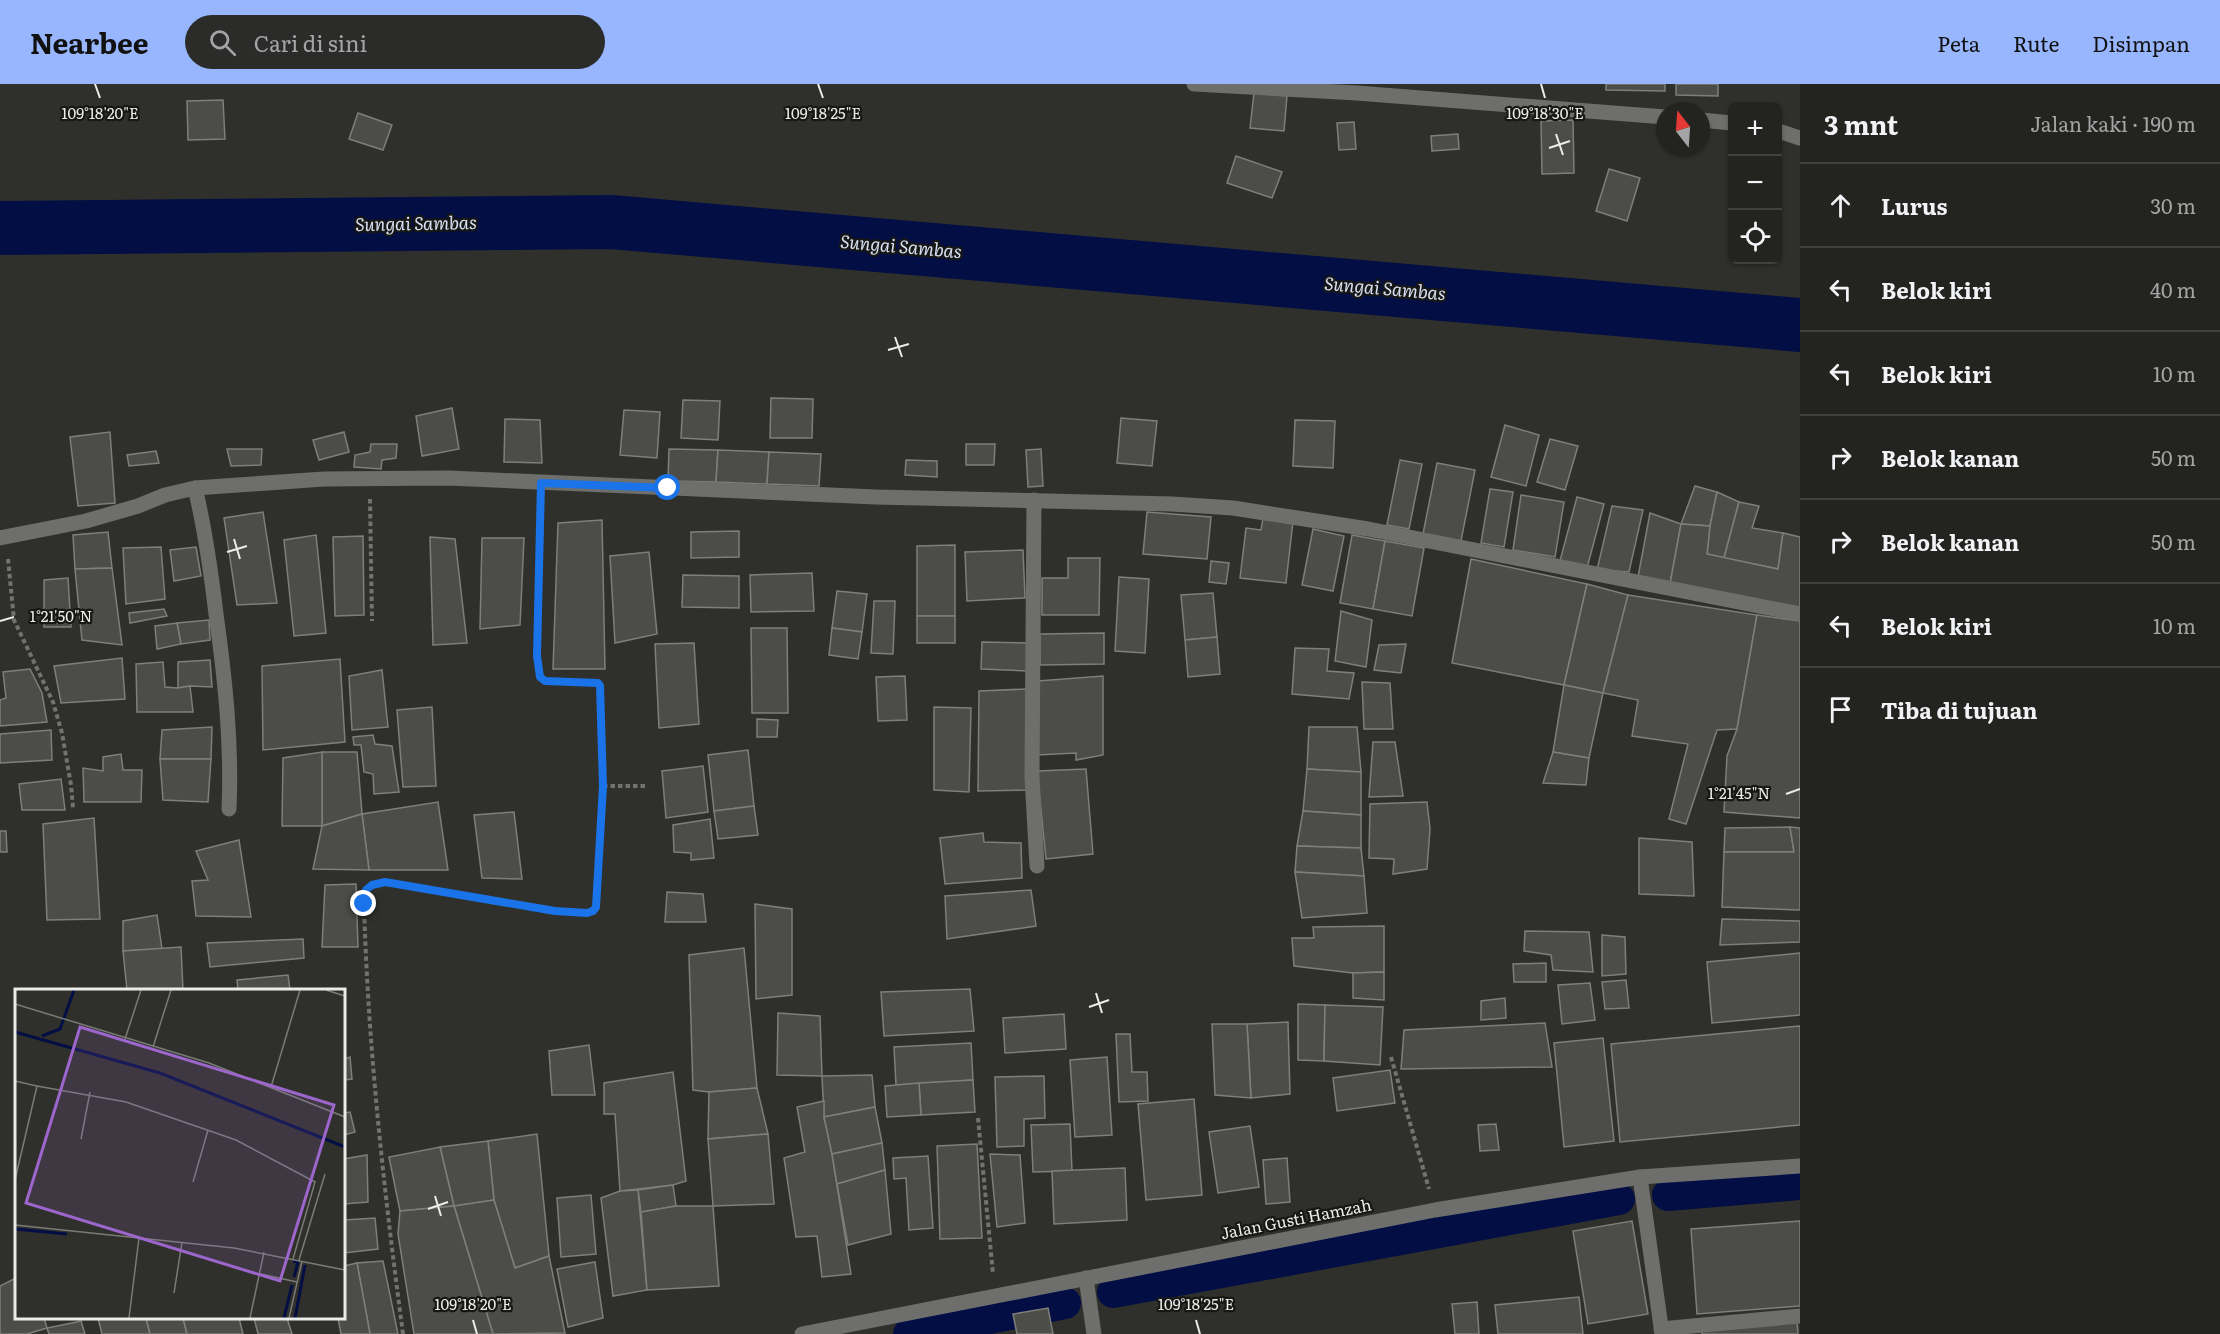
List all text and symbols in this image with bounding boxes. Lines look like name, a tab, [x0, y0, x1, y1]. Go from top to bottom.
search box	[185, 15, 605, 69]
text: Nearbee	[30, 21, 149, 63]
icon: search	[206, 26, 239, 59]
text: Cari di sini	[254, 26, 367, 59]
text: Peta	[1937, 27, 1980, 58]
text: Rute	[2013, 27, 2059, 58]
text: Disimpan	[2092, 27, 2190, 58]
text: 109°18'20"E	[61, 101, 139, 124]
text: 109°18'25"E	[785, 101, 861, 124]
text: 109°18'30"E	[1506, 101, 1584, 124]
north arrow	[1656, 102, 1710, 156]
map controls	[1728, 102, 1782, 264]
button: +	[1728, 102, 1782, 156]
text: 3 mnt	[1824, 104, 1898, 143]
text: Jalan kaki · 190 m	[2030, 108, 2196, 138]
button: −	[1728, 156, 1782, 210]
icon: ahead	[1824, 189, 1857, 222]
text: Lurus	[1881, 189, 1948, 222]
text: 30 m	[2150, 190, 2196, 220]
water label: Sungai Sambas	[355, 208, 477, 237]
button: locate	[1728, 210, 1782, 264]
water label: Sungai Sambas	[839, 227, 963, 264]
water label: Sungai Sambas	[1323, 269, 1447, 306]
icon: left	[1824, 273, 1857, 306]
text: Belok kiri	[1881, 273, 1992, 306]
text: 40 m	[2150, 274, 2196, 304]
icon: left	[1824, 357, 1857, 390]
text: Belok kiri	[1881, 357, 1992, 390]
text: 10 m	[2153, 358, 2196, 388]
icon: right	[1824, 441, 1857, 474]
text: Belok kanan	[1881, 441, 2019, 474]
text: 50 m	[2151, 442, 2196, 472]
route start	[654, 474, 680, 500]
icon: right	[1824, 525, 1857, 558]
text: Belok kanan	[1881, 525, 2019, 558]
text: 50 m	[2151, 526, 2196, 556]
text: 1°21'50"N	[30, 604, 92, 627]
icon: left	[1824, 609, 1857, 642]
text: Belok kiri	[1881, 609, 1992, 642]
text: 10 m	[2153, 610, 2196, 640]
icon: arrive	[1824, 693, 1857, 726]
text: Tiba di tujuan	[1881, 693, 2037, 726]
text: 1°21'45"N	[1708, 781, 1770, 804]
route end	[350, 890, 376, 916]
inset map	[15, 989, 345, 1319]
street label: Jalan Gusti Hamzah	[1218, 1192, 1374, 1244]
text: 109°18'20"E	[434, 1292, 512, 1315]
text: 109°18'25"E	[1158, 1292, 1234, 1315]

